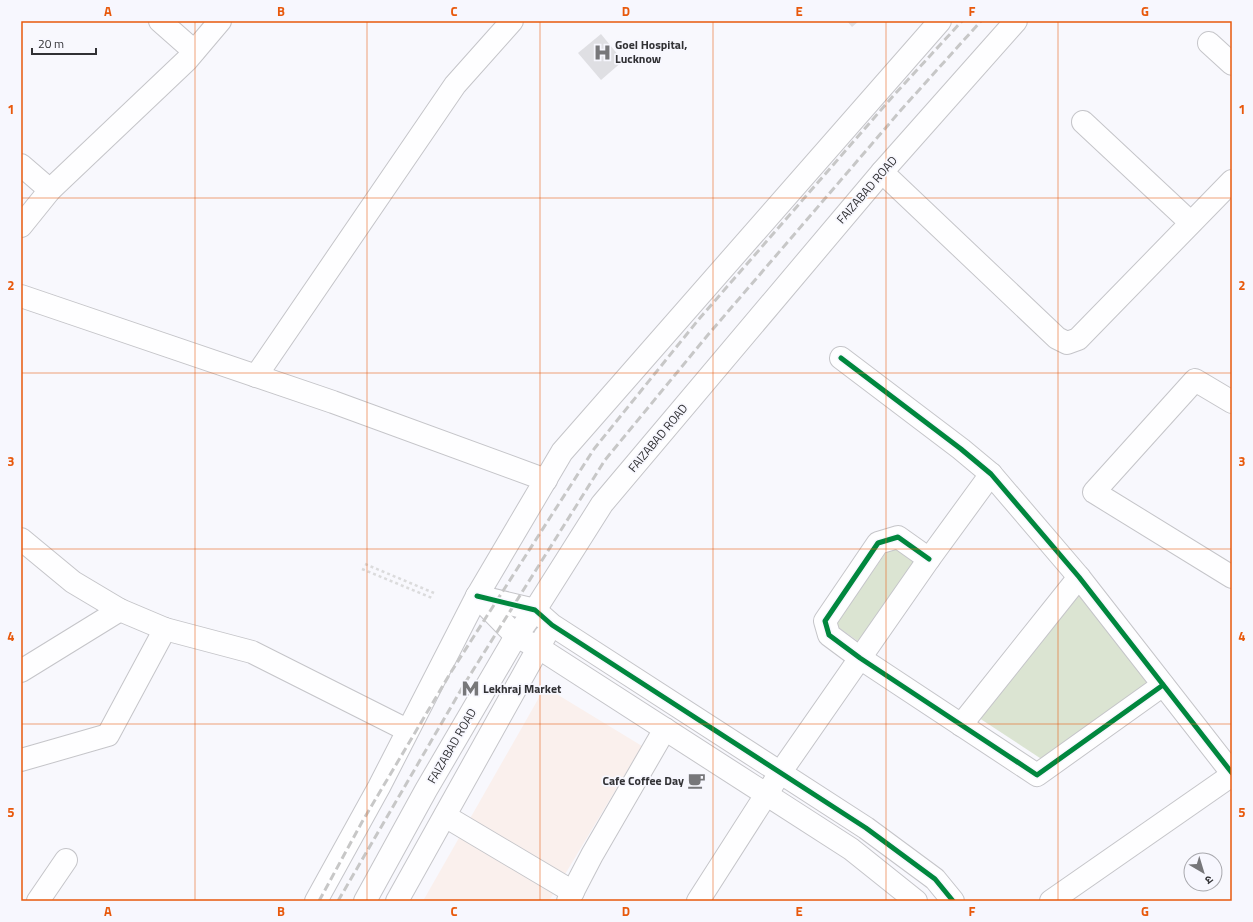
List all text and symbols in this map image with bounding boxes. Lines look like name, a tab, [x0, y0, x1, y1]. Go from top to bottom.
text: A	[104, 1, 112, 21]
text: B	[277, 1, 285, 21]
text: C	[450, 1, 458, 21]
text: D	[622, 1, 630, 21]
text: E	[795, 1, 803, 21]
text: F	[969, 1, 976, 21]
text: G	[1141, 1, 1149, 21]
scale bar	[32, 30, 96, 56]
text: 20 m	[38, 34, 64, 53]
place label: Goel Hospital, Lucknow	[615, 35, 687, 68]
hospital icon: Goel Hospital, Lucknow	[592, 42, 612, 62]
text: 1	[7, 99, 15, 119]
text: 1	[1238, 99, 1246, 119]
street label: FAIZABAD ROAD	[832, 151, 902, 228]
text: 2	[7, 275, 15, 295]
text: 2	[1238, 275, 1246, 295]
street label: FAIZABAD ROAD	[623, 399, 692, 476]
text: 3	[7, 451, 15, 471]
text: 3	[1238, 451, 1246, 471]
text: 4	[7, 626, 15, 646]
text: 4	[1238, 626, 1246, 646]
metro station icon: Lekhraj Market	[460, 679, 480, 699]
place label: Lekhraj Market	[483, 679, 562, 698]
street label: FAIZABAD ROAD	[422, 704, 481, 787]
place label: Cafe Coffee Day	[602, 771, 684, 790]
cafe icon: Cafe Coffee Day	[687, 771, 707, 791]
text: 5	[7, 802, 15, 822]
text: 5	[1238, 802, 1246, 822]
north arrow	[1183, 852, 1223, 892]
text: उ	[1201, 872, 1217, 889]
text: A	[104, 901, 112, 921]
text: B	[277, 901, 285, 921]
text: C	[450, 901, 458, 921]
text: D	[622, 901, 630, 921]
text: E	[795, 901, 803, 921]
text: F	[969, 901, 976, 921]
text: G	[1141, 901, 1149, 921]

